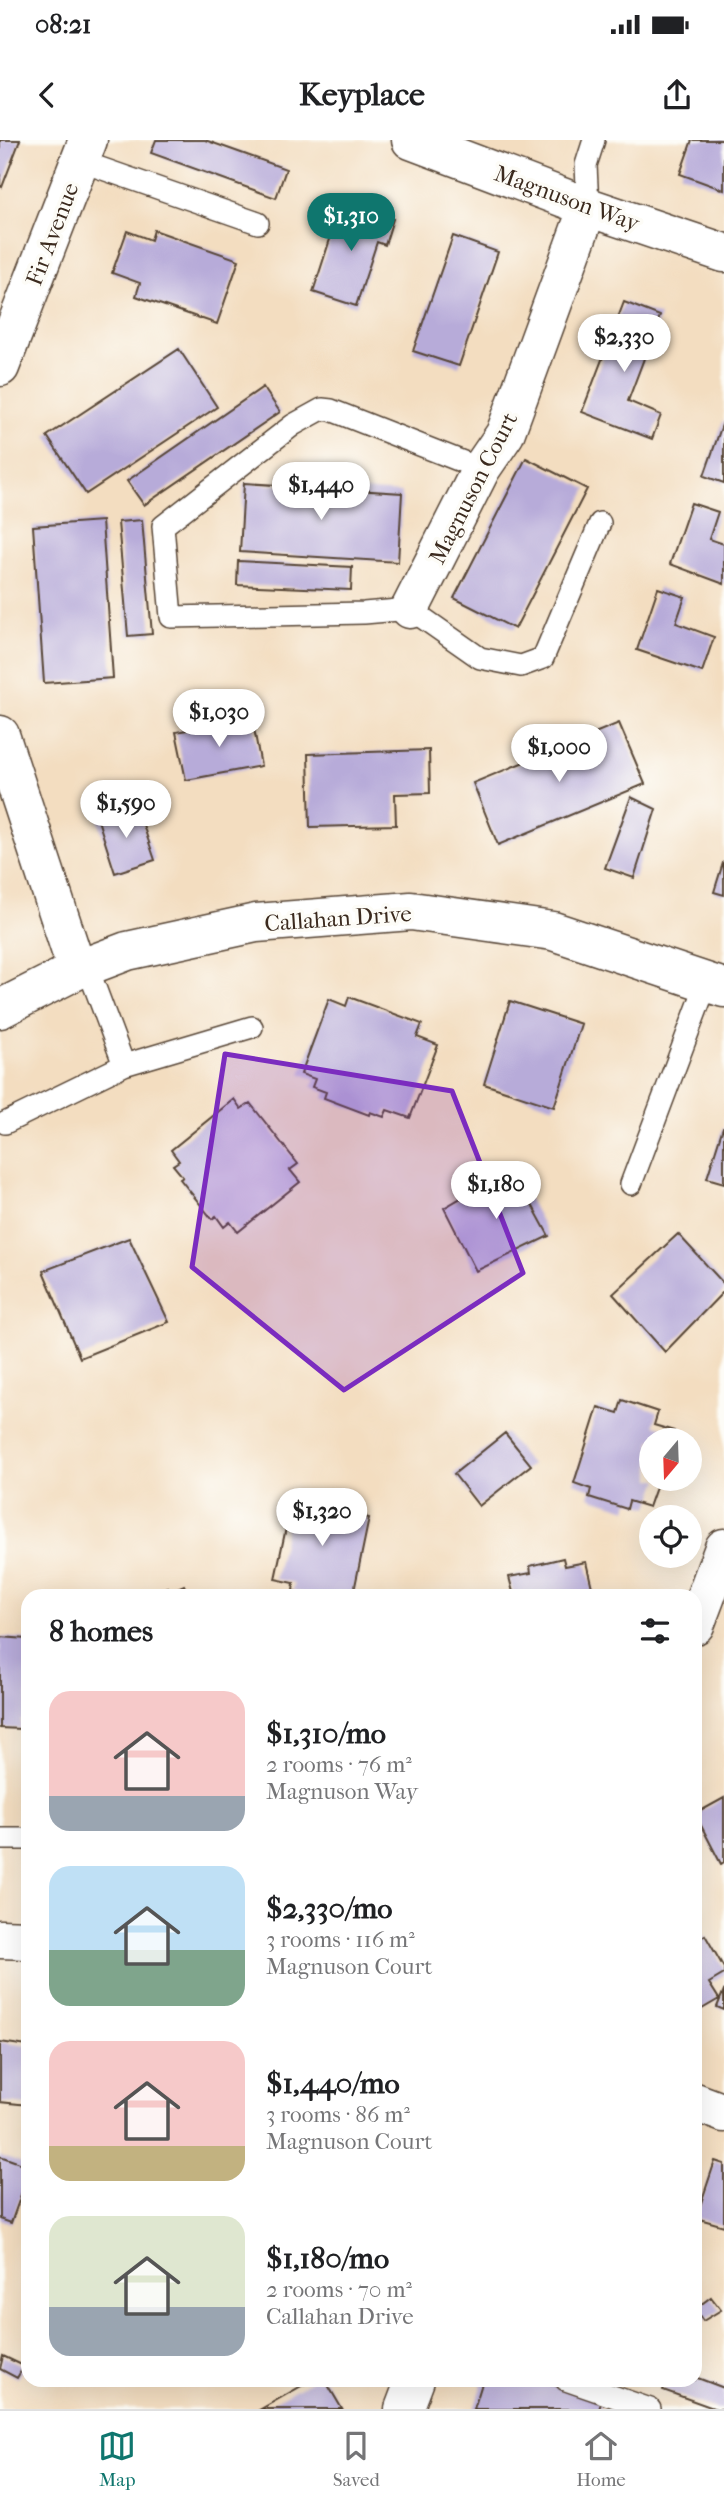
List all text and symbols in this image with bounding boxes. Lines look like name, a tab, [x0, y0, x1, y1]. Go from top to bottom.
text: 08:21	[35, 9, 91, 40]
icon: back	[28, 76, 66, 114]
text: Keyplace	[299, 76, 425, 113]
icon: share	[658, 76, 696, 114]
street label: Magnuson Way	[491, 160, 644, 237]
street label: Fir Avenue	[20, 179, 84, 289]
pin: $1,310	[294, 194, 408, 253]
text: $1,310	[323, 202, 379, 229]
pin: $2,330	[567, 314, 681, 374]
text: $2,330	[594, 323, 654, 350]
street label: Magnuson Court	[424, 408, 523, 569]
pin: $1,440	[264, 462, 378, 522]
text: $1,440	[288, 471, 354, 498]
pin: $1,030	[162, 690, 276, 749]
text: $1,030	[189, 698, 249, 725]
pin: $1,000	[502, 724, 616, 784]
text: $1,000	[527, 733, 591, 760]
pin: $1,590	[69, 780, 183, 840]
text: $1,590	[96, 789, 156, 816]
street label: Callahan Drive	[264, 900, 413, 937]
pin: $1,180	[439, 1161, 553, 1221]
text: $1,180	[467, 1170, 525, 1197]
north arrow	[639, 1428, 702, 1491]
map controls	[639, 1428, 702, 1568]
pin: $1,320	[265, 1488, 379, 1548]
text: $1,320	[292, 1497, 352, 1524]
button: locate	[639, 1505, 702, 1568]
icon: filters	[636, 1612, 674, 1650]
text: 8 homes	[49, 1614, 153, 1649]
text: $1,310/mo	[266, 1716, 386, 1751]
icon: home	[105, 1719, 189, 1803]
text: 2 rooms · 76 m²	[266, 1751, 412, 1778]
text: Magnuson Way	[266, 1778, 418, 1805]
text: $2,330/mo	[266, 1891, 393, 1926]
icon: home	[105, 1894, 189, 1978]
text: 3 rooms · 116 m²	[266, 1926, 415, 1953]
text: Magnuson Court	[266, 1953, 433, 1980]
text: $1,440/mo	[266, 2066, 400, 2101]
icon: home	[105, 2069, 189, 2153]
text: 3 rooms · 86 m²	[266, 2101, 410, 2128]
text: Magnuson Court	[266, 2128, 433, 2155]
text: $1,180/mo	[266, 2241, 389, 2276]
icon: home	[105, 2244, 189, 2328]
text: 2 rooms · 70 m²	[266, 2276, 412, 2303]
text: Callahan Drive	[266, 2303, 414, 2330]
tab: Map	[98, 2427, 136, 2491]
tab: Saved	[333, 2427, 380, 2491]
tab: Home	[576, 2427, 626, 2491]

